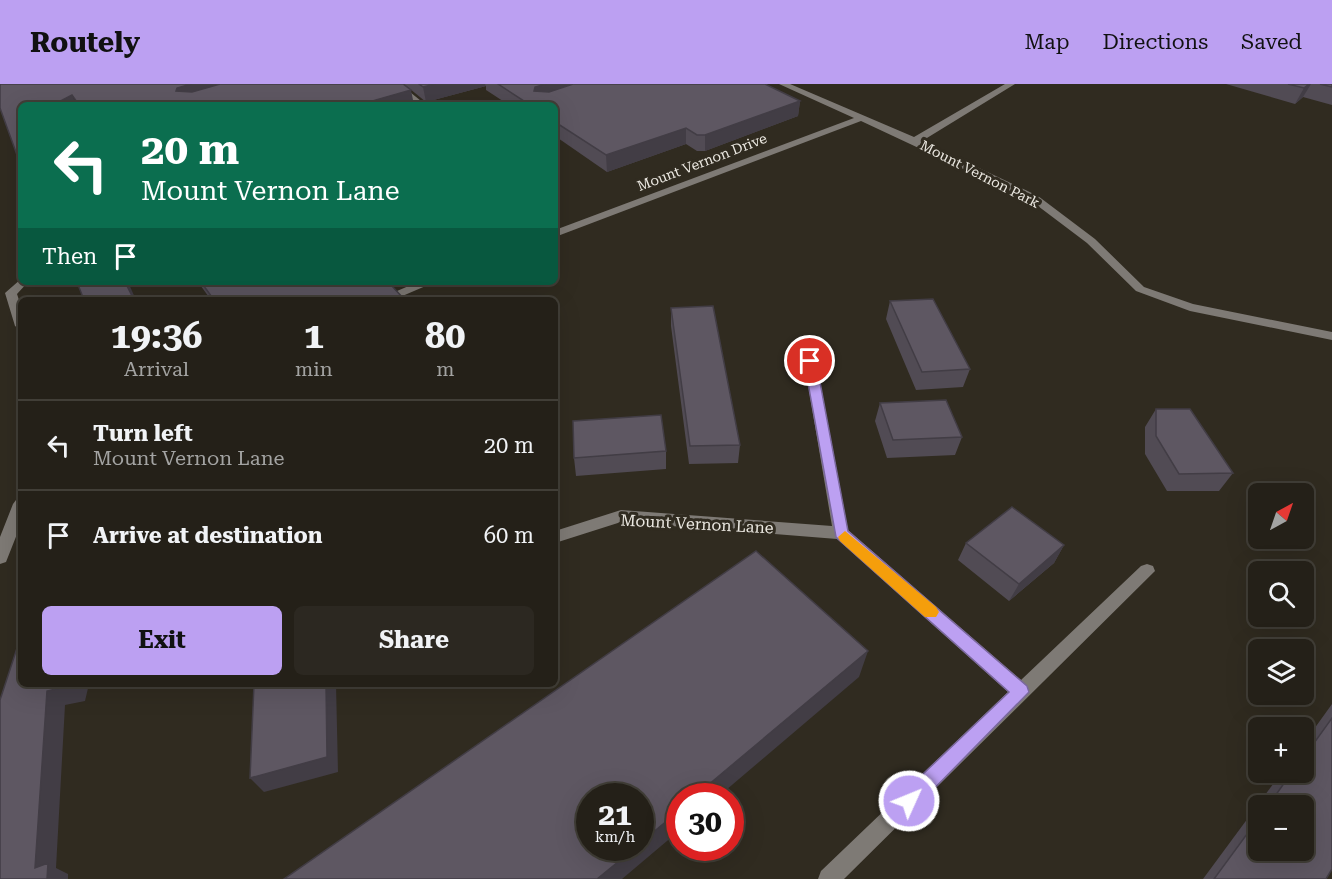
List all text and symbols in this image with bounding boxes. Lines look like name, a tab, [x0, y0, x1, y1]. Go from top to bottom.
text: Routely	[30, 26, 140, 59]
text: Map	[1025, 30, 1069, 54]
text: Directions	[1102, 30, 1208, 54]
text: Saved	[1241, 30, 1302, 54]
text: 20 m	[141, 125, 239, 174]
icon: left	[42, 126, 120, 204]
street label: Mount Vernon Drive	[635, 130, 769, 194]
street label: Mount Vernon Park	[918, 137, 1042, 211]
text: Mount Vernon Lane	[141, 175, 400, 207]
icon: arrive	[109, 240, 142, 273]
text: Then	[42, 244, 97, 269]
text: 19:36	[111, 315, 202, 357]
text: 1	[304, 315, 324, 357]
text: 80	[425, 315, 465, 357]
pin	[784, 335, 835, 386]
icon: arrive	[793, 344, 826, 377]
text: Arrival	[124, 357, 189, 381]
text: min	[295, 357, 333, 381]
text: m	[436, 357, 454, 381]
text: Turn left	[93, 421, 193, 446]
icon: left	[42, 429, 75, 462]
text: 20 m	[484, 433, 534, 458]
text: Mount Vernon Lane	[93, 446, 285, 470]
north arrow	[1248, 483, 1314, 549]
map controls	[1248, 483, 1314, 861]
street label: Mount Vernon Lane	[620, 511, 774, 538]
icon: arrive	[42, 519, 75, 552]
text: Arrive at destination	[93, 523, 322, 548]
text: 60 m	[484, 523, 534, 548]
button: search	[1248, 561, 1314, 627]
button: Exit	[42, 606, 282, 675]
button: Share	[294, 606, 534, 675]
button: layers	[1248, 639, 1314, 705]
button: +	[1248, 717, 1314, 783]
position arrow	[877, 769, 941, 833]
speed limit sign: 30	[666, 783, 744, 861]
button: −	[1248, 795, 1314, 861]
text: 21	[598, 797, 632, 832]
text: km/h	[595, 828, 635, 846]

